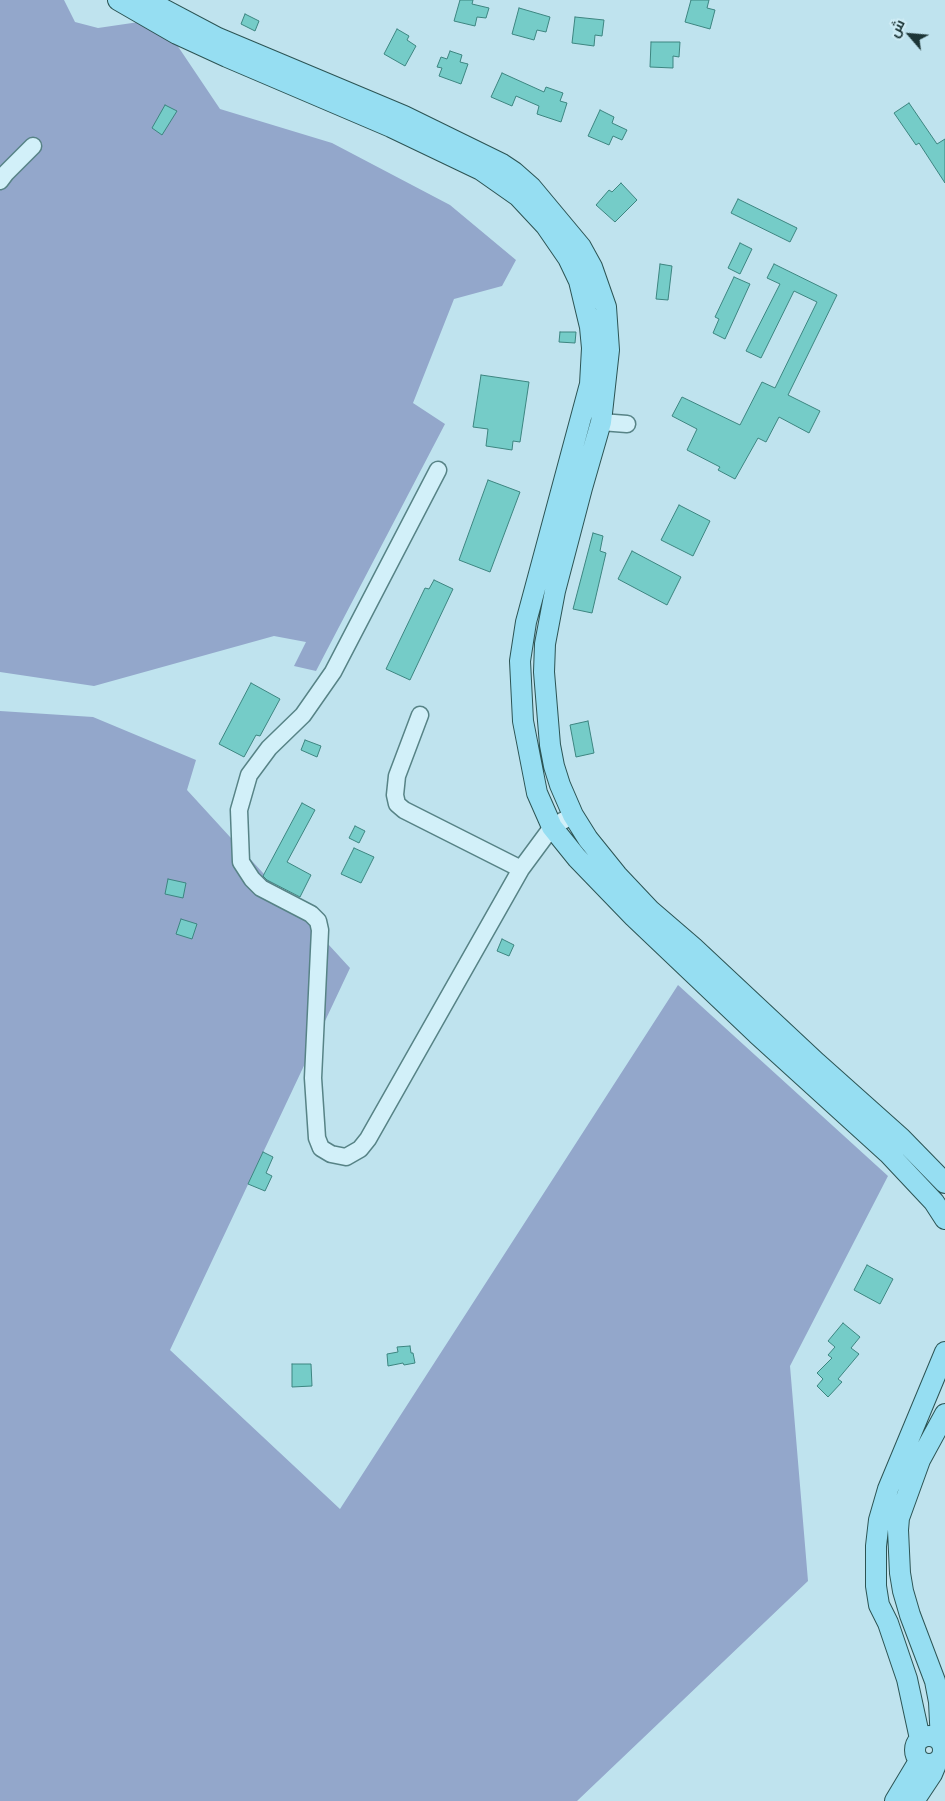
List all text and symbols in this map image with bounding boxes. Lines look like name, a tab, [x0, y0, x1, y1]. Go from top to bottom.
north arrow	[885, 10, 935, 60]
text: ش	[885, 16, 909, 40]

